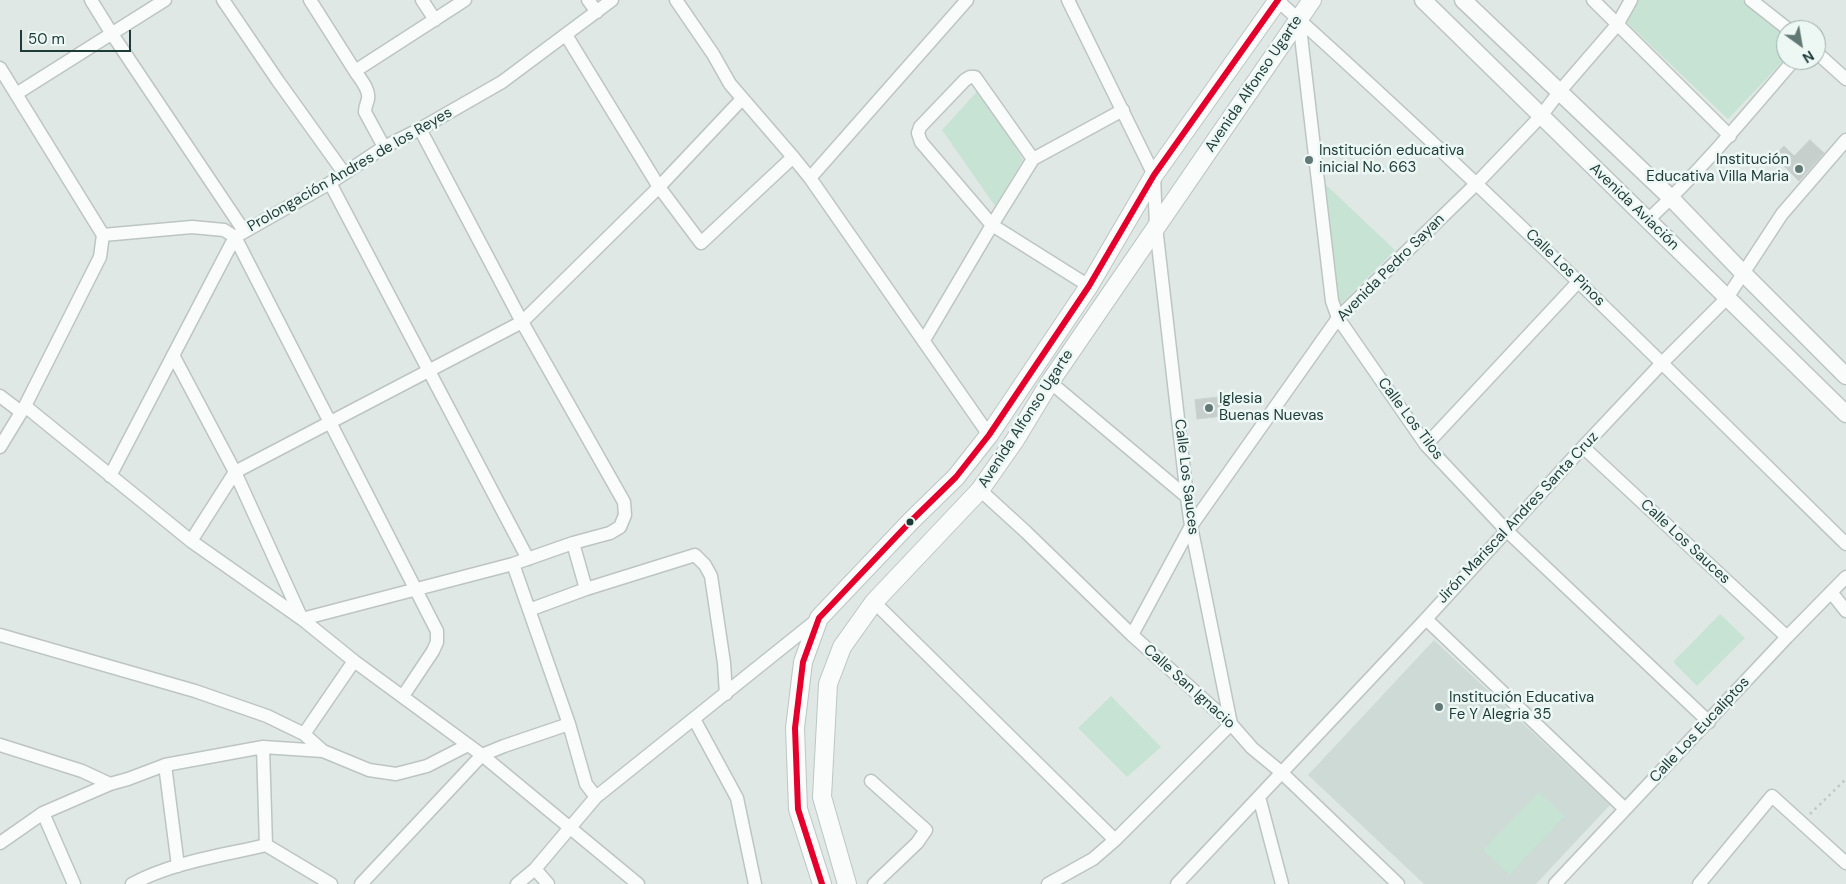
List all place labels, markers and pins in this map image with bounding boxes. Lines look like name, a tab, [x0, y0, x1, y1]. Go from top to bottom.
place label: Institución educativa inicial No. 663	[1319, 142, 1464, 177]
place label: Institución Educativa Villa Maria	[1646, 151, 1789, 186]
marker: Institución educativa inicial No. 663	[1303, 154, 1315, 166]
marker: Institución Educativa Villa Maria	[1793, 163, 1805, 175]
place label: Iglesia Buenas Nuevas	[1219, 390, 1324, 425]
marker: Iglesia Buenas Nuevas	[1203, 402, 1215, 414]
unlabelled marker	[905, 517, 915, 527]
place label: Institución Educativa Fe Y Alegria 35	[1449, 689, 1594, 724]
marker: Institución Educativa Fe Y Alegria 35	[1433, 701, 1445, 713]

